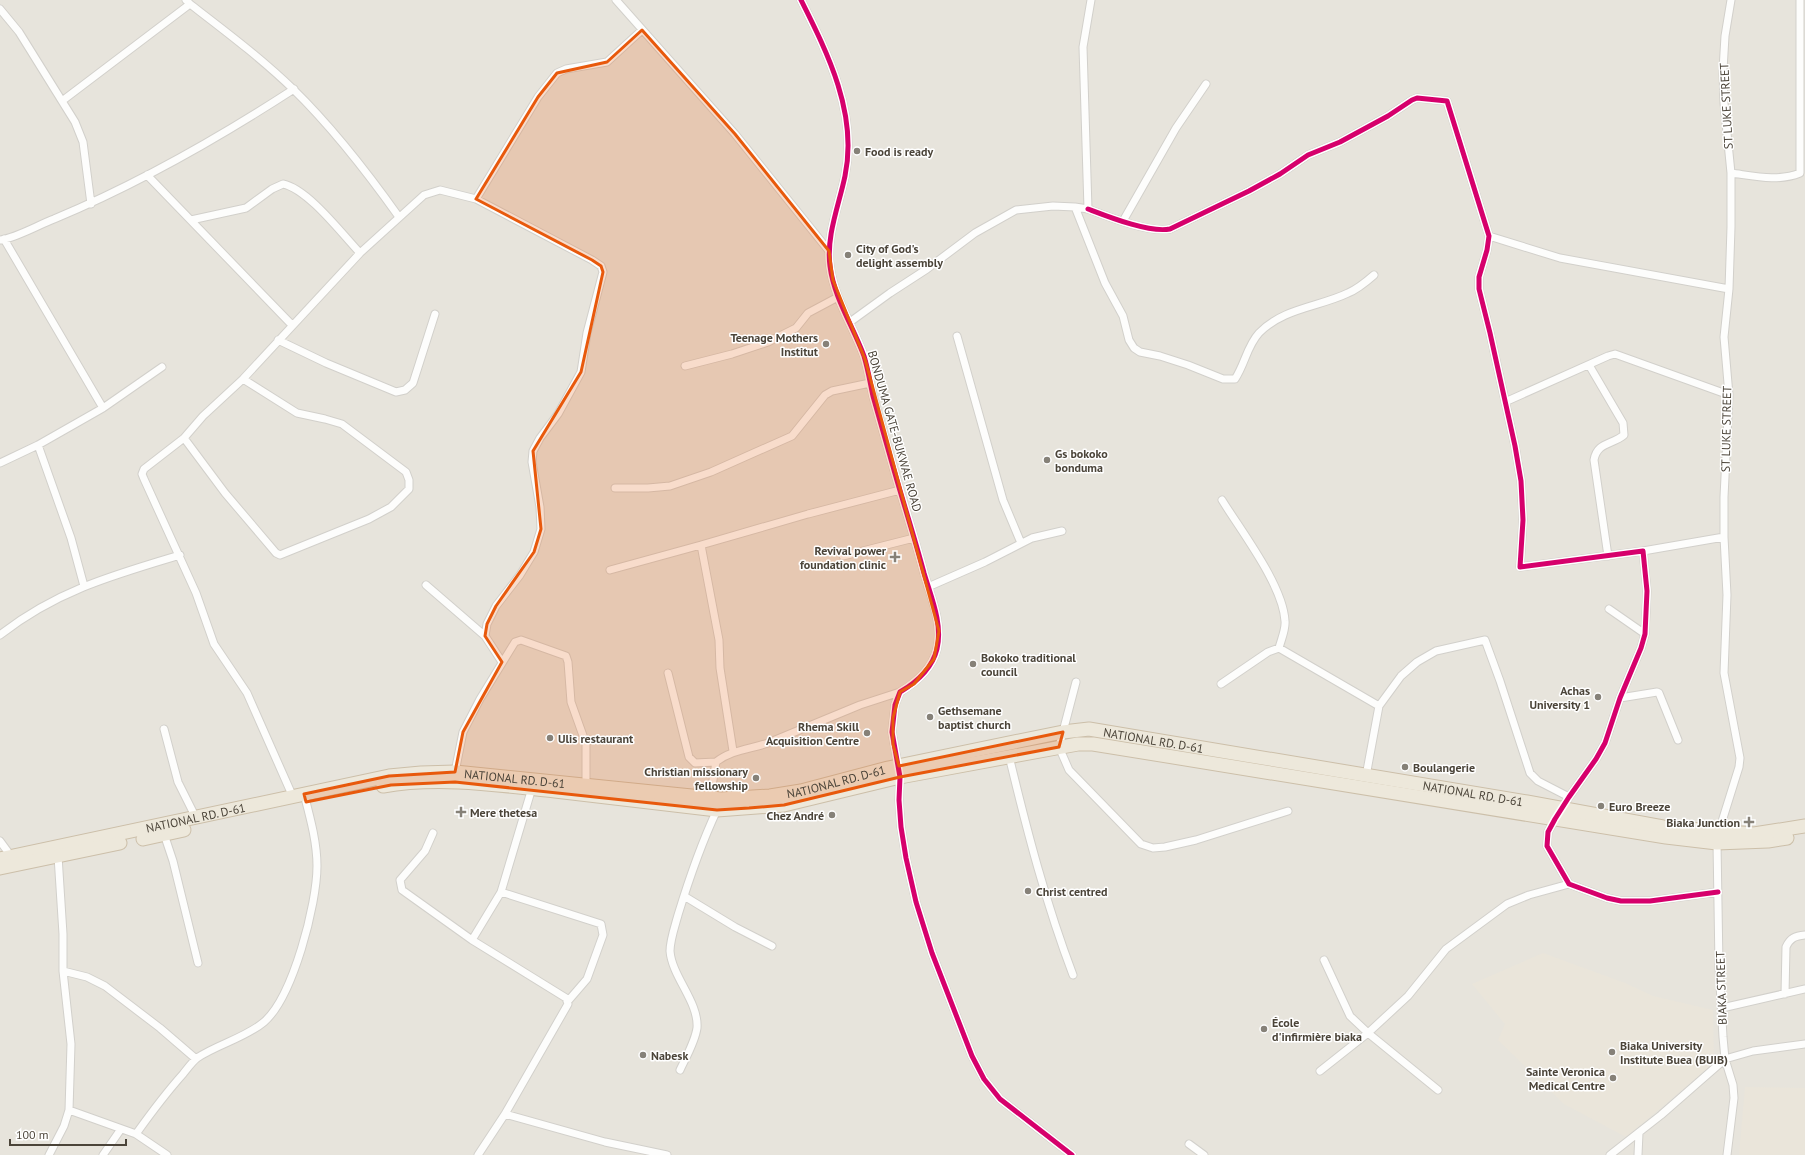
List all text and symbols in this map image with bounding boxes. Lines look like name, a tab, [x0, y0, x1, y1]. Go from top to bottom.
street label: ST LUKE STREET	[1716, 62, 1736, 150]
place label: Food is ready	[865, 144, 934, 159]
marker: Food is ready	[852, 146, 862, 156]
place label: City of God's delight assembly	[856, 241, 943, 270]
marker: City of God's delight assembly	[843, 250, 853, 260]
place label: Teenage Mothers Institut	[730, 330, 819, 359]
marker: Teenage Mothers Institut	[821, 339, 831, 349]
street label: BONDUMA GATE-BUKWAE ROAD	[865, 349, 925, 513]
street label: ST LUKE STREET	[1718, 385, 1734, 472]
place label: Gs bokoko bonduma	[1055, 446, 1108, 475]
marker: Gs bokoko bonduma	[1042, 455, 1052, 465]
place label: Revival power foundation clinic	[800, 543, 887, 572]
marker: Revival power foundation clinic	[889, 551, 901, 563]
place label: Bokoko traditional council	[981, 650, 1076, 679]
marker: Bokoko traditional council	[968, 659, 978, 669]
place label: Achas University 1	[1529, 683, 1590, 712]
marker: Achas University 1	[1593, 692, 1603, 702]
place label: Gethsemane baptist church	[938, 703, 1011, 732]
marker: Gethsemane baptist church	[925, 712, 935, 722]
place label: Rhema Skill Acquisition Centre	[766, 719, 859, 748]
street label: NATIONAL RD. D-61	[1102, 724, 1205, 755]
marker: Rhema Skill Acquisition Centre	[862, 728, 872, 738]
place label: Ulis restaurant	[558, 731, 634, 746]
marker: Ulis restaurant	[545, 733, 555, 743]
place label: Boulangerie	[1413, 760, 1475, 775]
street label: NATIONAL RD. D-61	[785, 762, 887, 801]
marker: Boulangerie	[1400, 762, 1410, 772]
place label: Christian missionary fellowship	[644, 764, 749, 793]
street label: NATIONAL RD. D-61	[464, 765, 566, 791]
marker: Christian missionary fellowship	[751, 773, 761, 783]
street label: NATIONAL RD. D-61	[1422, 777, 1524, 809]
street label: NATIONAL RD. D-61	[144, 799, 247, 835]
place label: Euro Breeze	[1609, 799, 1670, 814]
marker: Euro Breeze	[1596, 801, 1606, 811]
place label: Mere thetesa	[470, 805, 537, 820]
marker: Mere thetesa	[455, 806, 467, 818]
place label: Chez André	[766, 808, 824, 823]
marker: Chez André	[827, 810, 837, 820]
place label: Biaka Junction	[1666, 815, 1740, 830]
marker: Biaka Junction	[1743, 816, 1755, 828]
place label: Christ centred	[1036, 884, 1108, 899]
marker: Christ centred	[1023, 886, 1033, 896]
street label: BIAKA STREET	[1712, 950, 1730, 1025]
place label: École d'infirmière biaka	[1272, 1015, 1362, 1044]
marker: École d'infirmière biaka	[1259, 1024, 1269, 1034]
place label: Biaka University Institute Buea (BUIB)	[1620, 1038, 1728, 1067]
marker: Biaka University Institute Buea (BUIB)	[1607, 1047, 1617, 1057]
place label: Nabesk	[651, 1048, 688, 1063]
marker: Nabesk	[638, 1050, 648, 1060]
place label: Sainte Veronica Medical Centre	[1526, 1064, 1605, 1093]
marker: Sainte Veronica Medical Centre	[1608, 1073, 1618, 1083]
scale bar	[10, 1121, 126, 1147]
text: 100 m	[16, 1127, 49, 1142]

